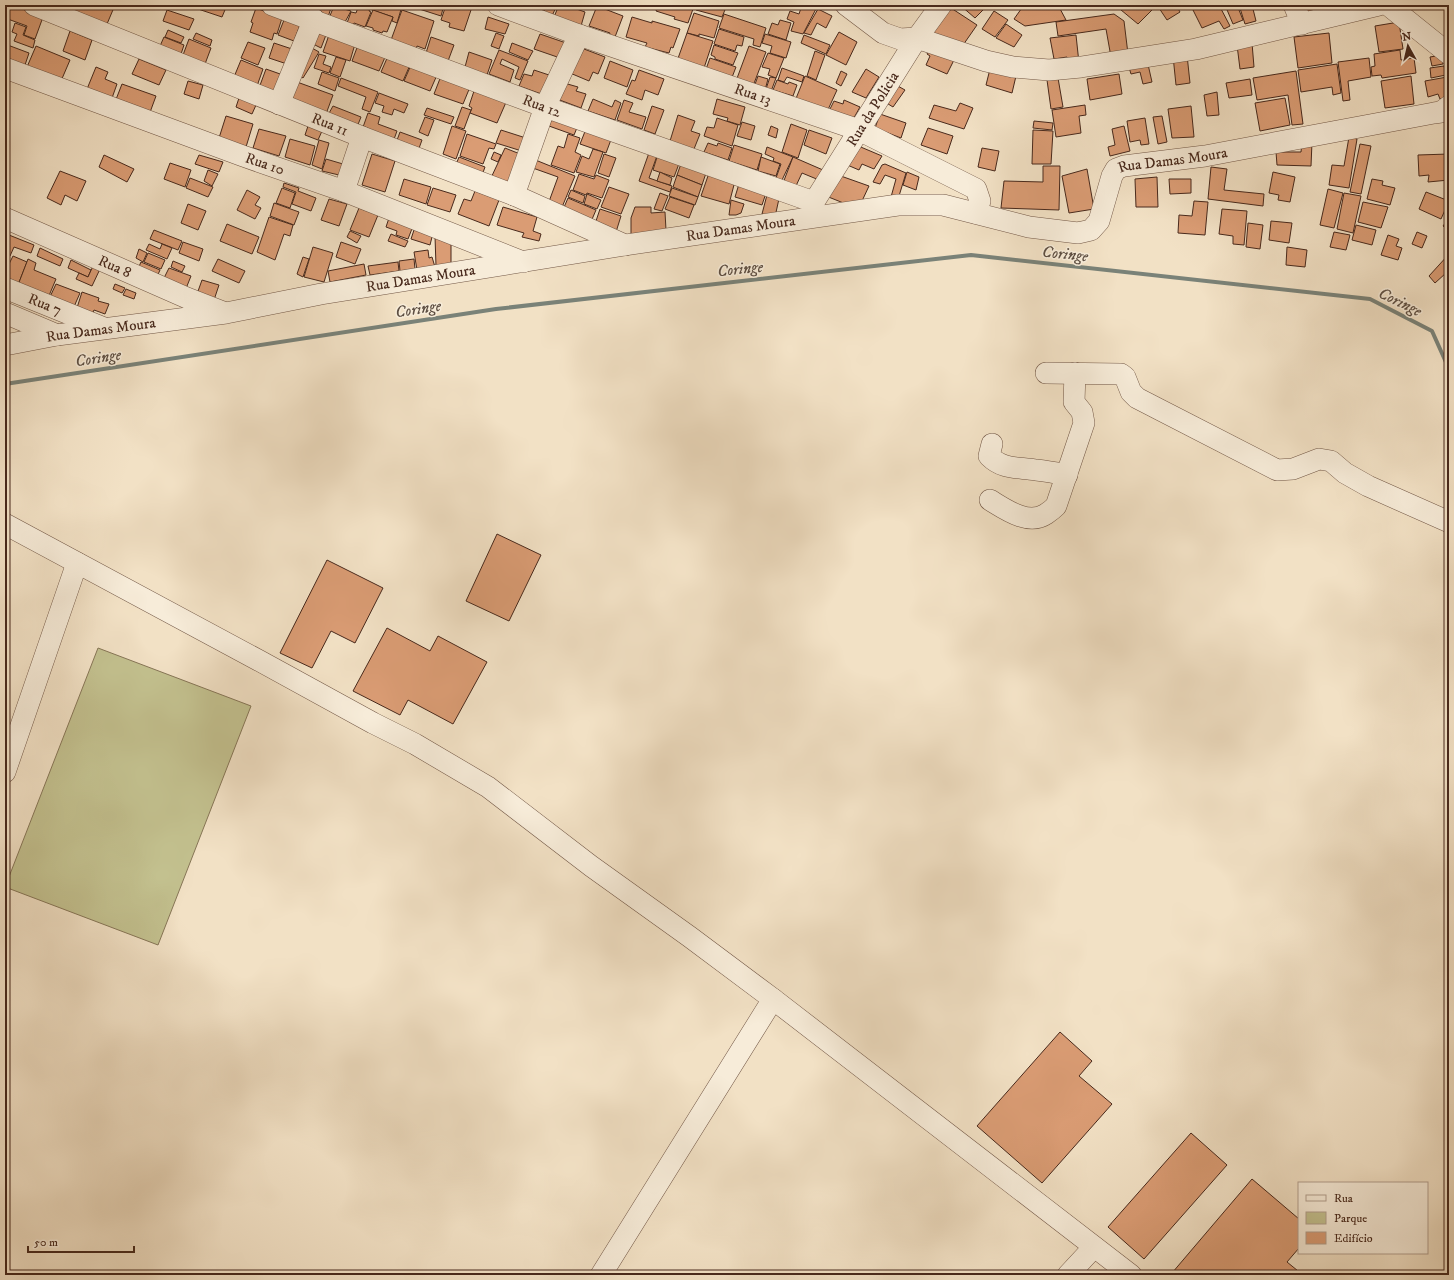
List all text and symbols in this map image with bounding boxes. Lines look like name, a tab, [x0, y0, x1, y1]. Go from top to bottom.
north arrow	[1388, 26, 1428, 66]
text: N	[1401, 30, 1412, 45]
street label: Rua da Policia	[842, 67, 903, 150]
street label: Rua 13	[732, 79, 774, 109]
street label: Rua 12	[520, 90, 564, 122]
street label: Rua 11	[309, 108, 351, 140]
street label: Rua Damas Moura	[1115, 142, 1229, 177]
street label: Rua 10	[243, 148, 287, 179]
street label: Rua Damas Moura	[685, 211, 797, 245]
water label: Coringe	[1041, 242, 1089, 266]
street label: Rua 8	[95, 251, 134, 282]
water label: Coringe	[716, 257, 764, 281]
street label: Rua Damas Moura	[364, 260, 477, 296]
water label: Coringe	[1375, 283, 1426, 321]
street label: Rua 7	[25, 289, 65, 319]
water label: Coringe	[394, 295, 443, 322]
street label: Rua Damas Moura	[44, 313, 157, 346]
water label: Coringe	[74, 344, 123, 371]
legend	[1298, 1182, 1428, 1254]
text: Rua	[1334, 1191, 1354, 1206]
text: Parque	[1334, 1211, 1367, 1226]
scale bar	[28, 1228, 134, 1254]
text: Edifício	[1334, 1231, 1373, 1246]
text: 50 m	[34, 1235, 58, 1250]

